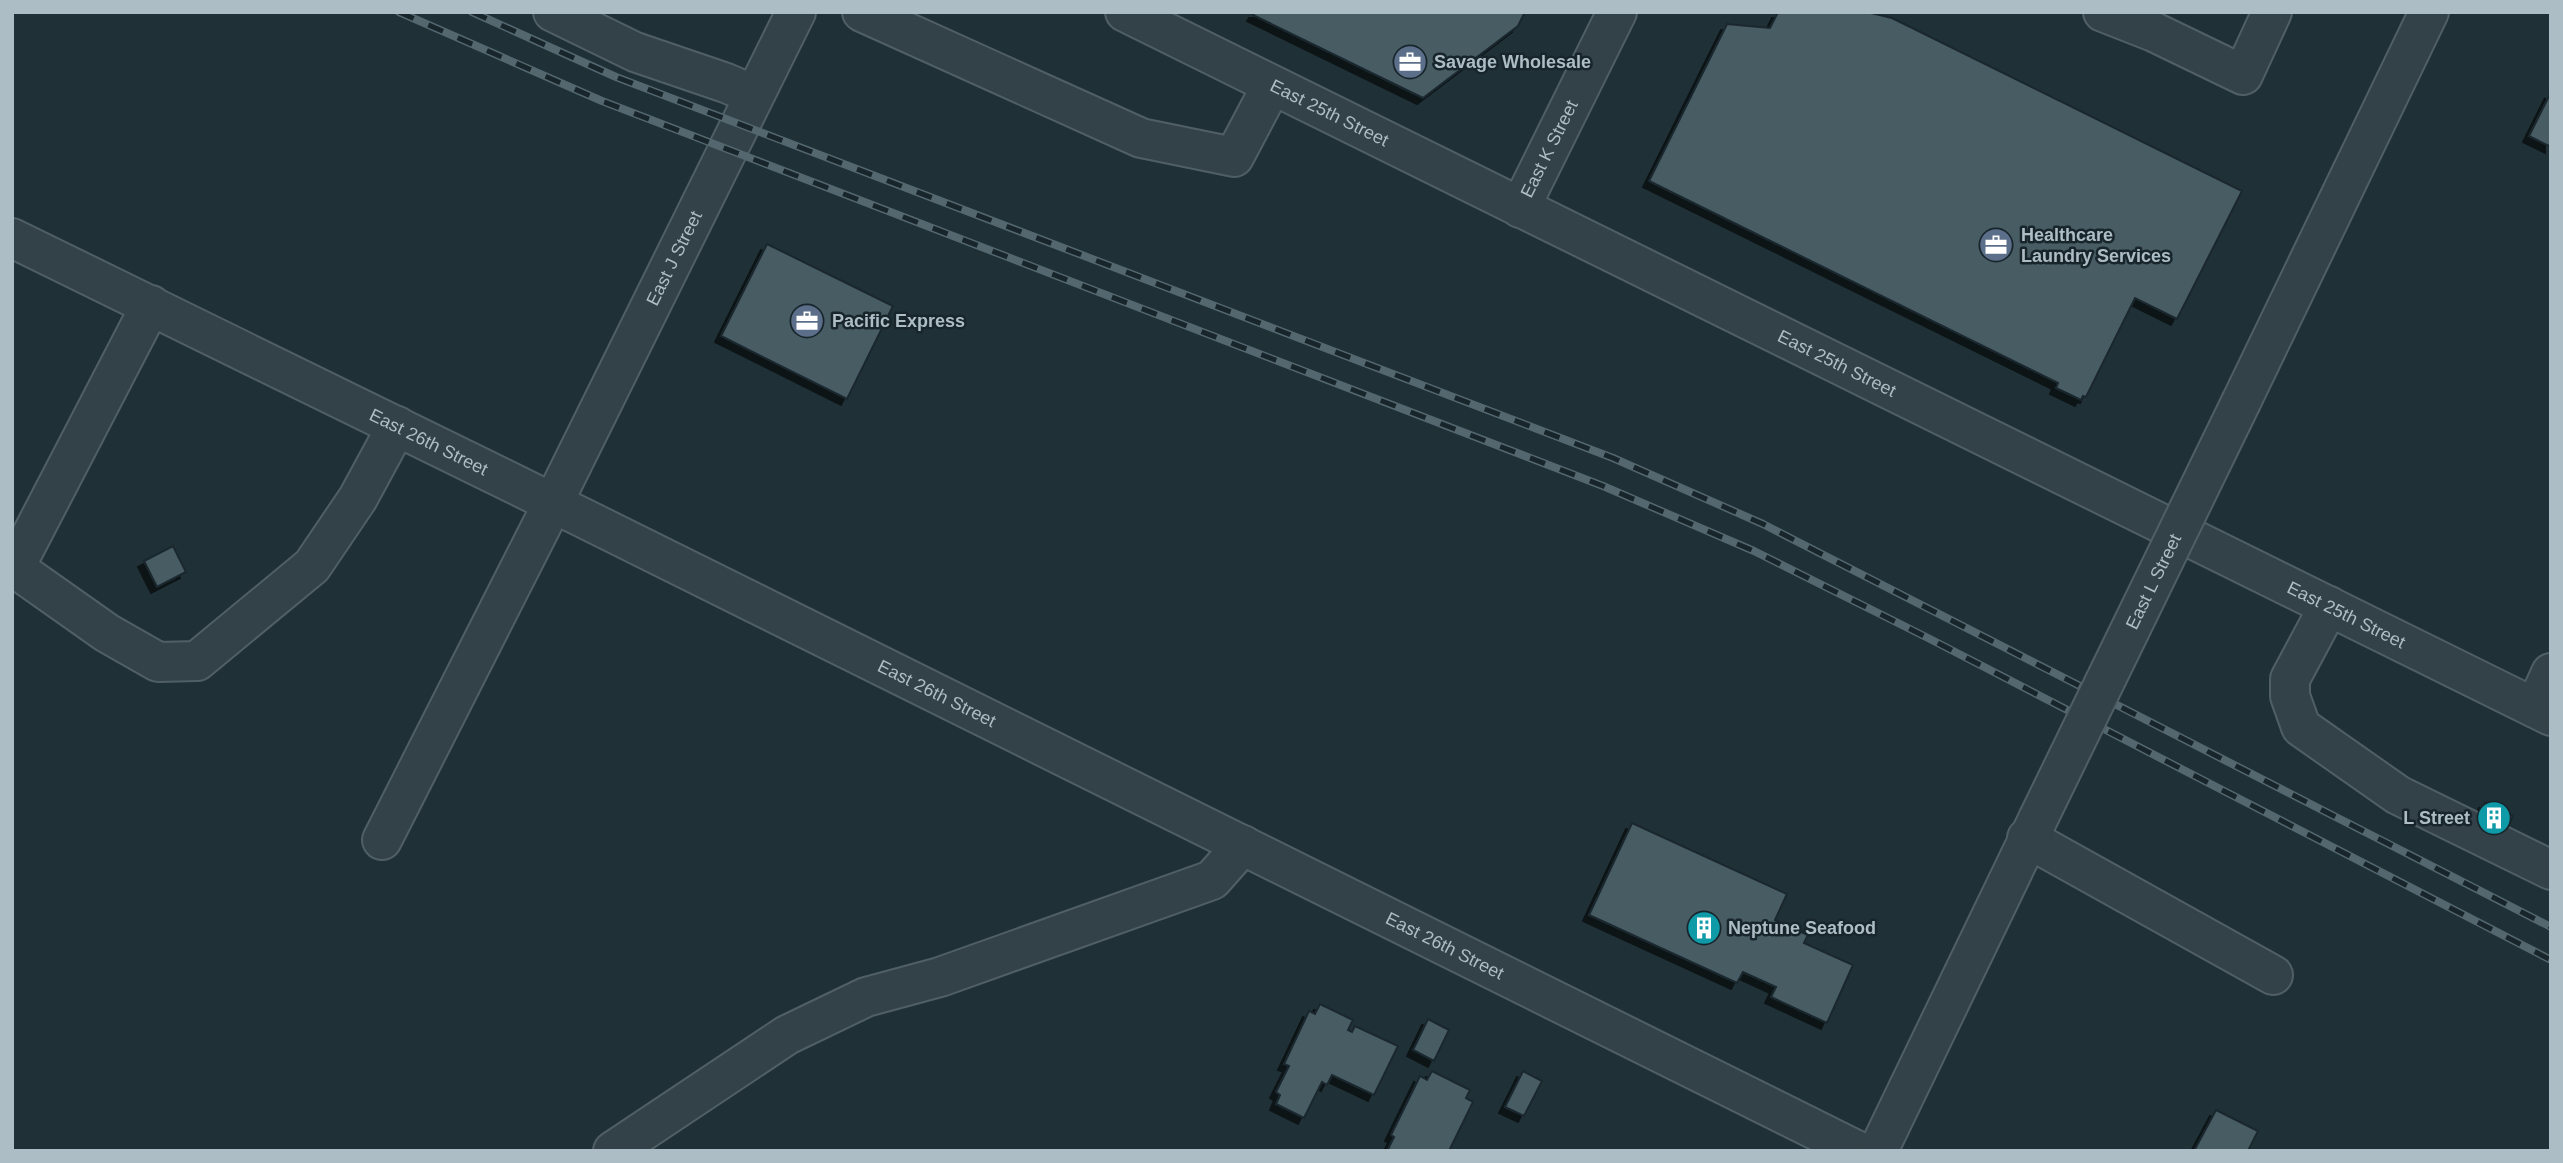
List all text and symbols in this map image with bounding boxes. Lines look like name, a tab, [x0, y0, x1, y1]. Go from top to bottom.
office icon: Savage Wholesale	[1391, 43, 1429, 81]
place label: Savage Wholesale	[1434, 52, 1591, 72]
street label: East 25th Street	[1267, 75, 1392, 150]
street label: East K Street	[1517, 97, 1582, 201]
street label: East J Street	[642, 208, 706, 309]
place label: Healthcare Laundry Services	[2021, 225, 2171, 266]
office icon: Healthcare Laundry Services	[1977, 226, 2015, 264]
office icon: Pacific Express	[788, 302, 826, 340]
place label: Pacific Express	[832, 311, 965, 331]
street label: East 25th Street	[1775, 326, 1899, 401]
street label: East 26th Street	[366, 405, 491, 480]
street label: East L Street	[2122, 531, 2185, 633]
street label: East 25th Street	[2284, 577, 2409, 652]
street label: East 26th Street	[875, 656, 999, 731]
building icon: L Street	[2475, 799, 2513, 837]
place label: L Street	[2403, 808, 2470, 828]
street label: East 26th Street	[1382, 908, 1507, 983]
building icon: Neptune Seafood	[1685, 909, 1723, 947]
place label: Neptune Seafood	[1728, 918, 1876, 938]

